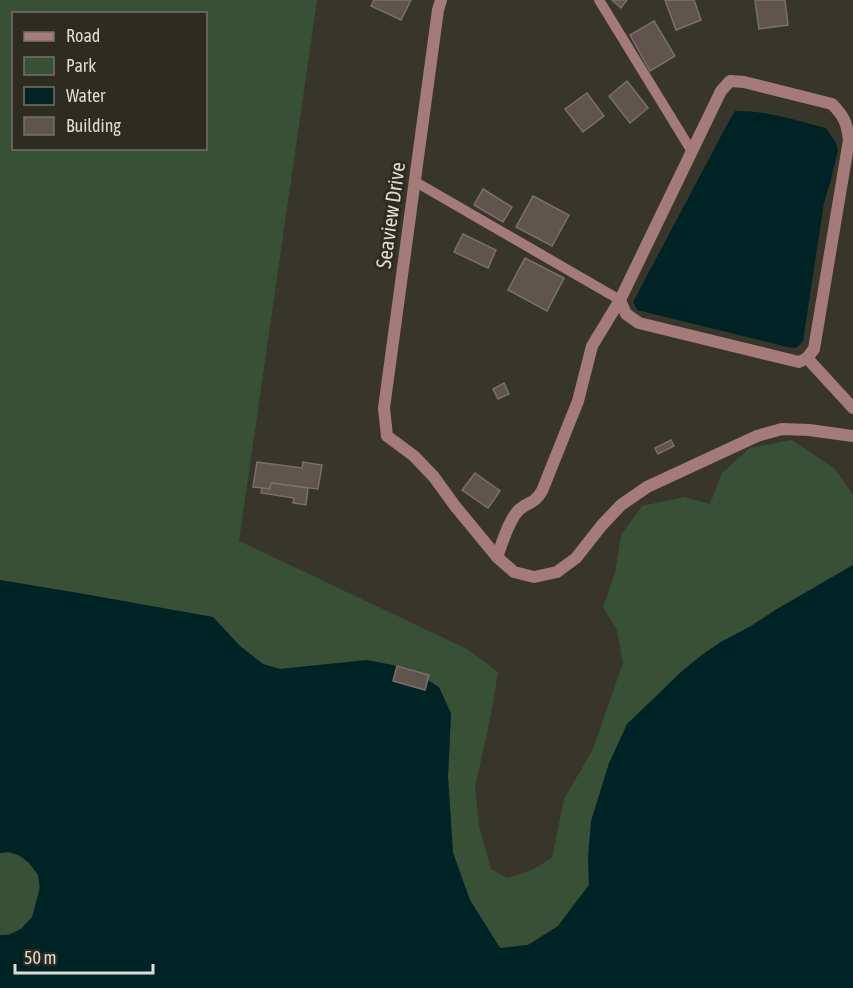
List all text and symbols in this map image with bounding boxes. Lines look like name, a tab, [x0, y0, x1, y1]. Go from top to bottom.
legend	[12, 12, 207, 150]
text: Road	[66, 25, 100, 46]
text: Park	[66, 55, 96, 76]
text: Water	[66, 85, 106, 106]
text: Building	[66, 115, 121, 136]
street label: Seaview Drive	[371, 160, 409, 270]
scale bar	[15, 937, 153, 975]
text: 50 m	[24, 947, 56, 968]

